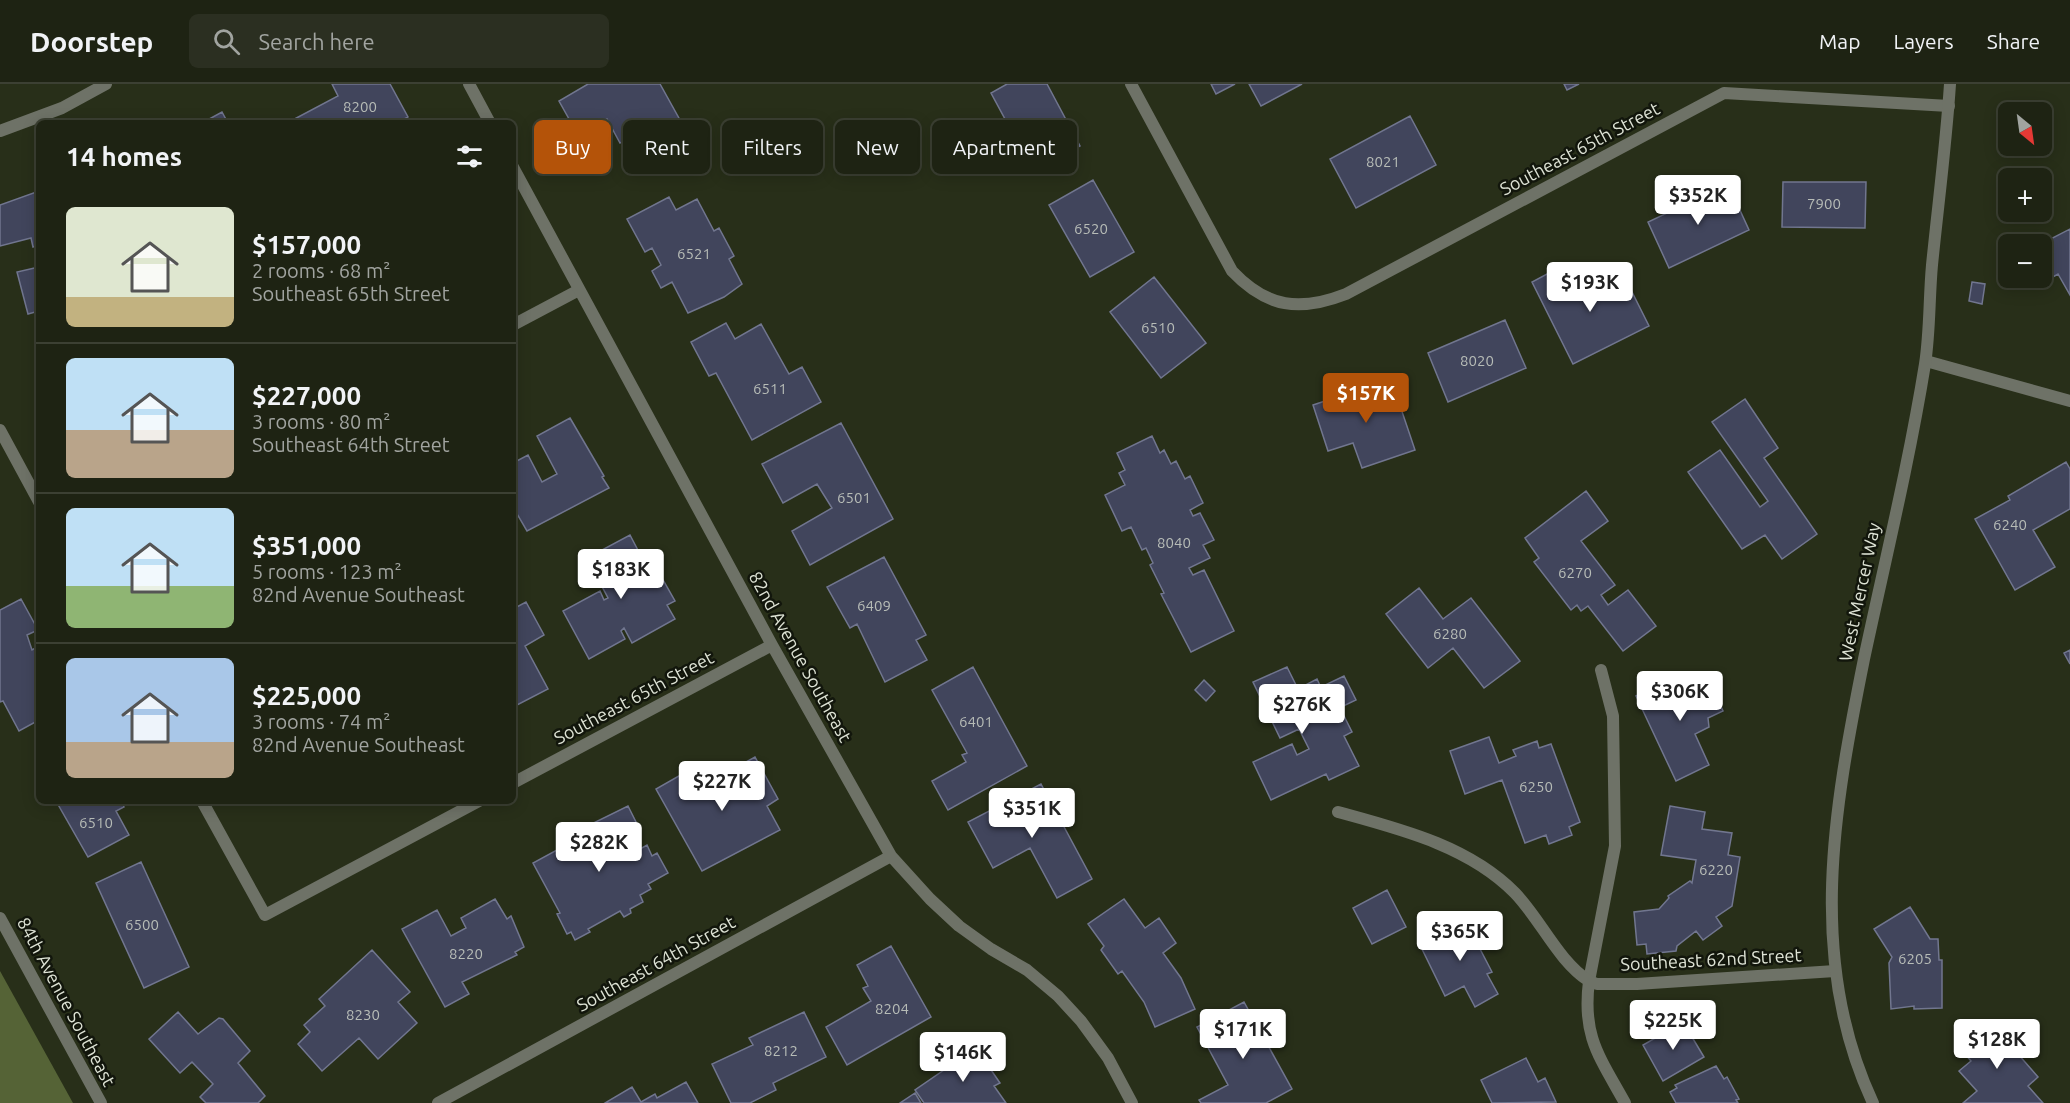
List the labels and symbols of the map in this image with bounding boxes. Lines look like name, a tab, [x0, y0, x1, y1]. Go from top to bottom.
house number: 8200	[343, 98, 377, 115]
street label: Southeast 65th Street	[1496, 98, 1663, 199]
north arrow	[1998, 102, 2052, 156]
house number: 8021	[1366, 153, 1400, 170]
pin: $352K	[1656, 175, 1740, 226]
house number: 7900	[1807, 195, 1841, 212]
house number: 6520	[1074, 220, 1108, 237]
house number: 6521	[677, 245, 711, 262]
pin: $193K	[1548, 262, 1632, 313]
house number: 6510	[1141, 319, 1175, 336]
house number: 8020	[1460, 352, 1494, 369]
pin: $157K	[1324, 373, 1408, 424]
house number: 6511	[753, 380, 787, 397]
house number: 6501	[837, 489, 871, 506]
house number: 6240	[1993, 516, 2027, 533]
street label: West Mercer Way	[1835, 520, 1884, 663]
house number: 8040	[1157, 534, 1191, 551]
pin: $183K	[579, 549, 663, 600]
house number: 6270	[1558, 564, 1592, 581]
street label: 82nd Avenue Southeast	[746, 568, 856, 745]
house number: 6409	[857, 597, 891, 614]
house number: 6280	[1433, 625, 1467, 642]
street label: Southeast 65th Street	[550, 647, 717, 748]
pin: $306K	[1638, 671, 1722, 722]
pin: $276K	[1260, 684, 1344, 735]
house number: 6401	[959, 713, 993, 730]
pin: $227K	[680, 761, 764, 812]
house number: 6250	[1519, 778, 1553, 795]
pin: $351K	[990, 788, 1074, 839]
house number: 6510	[79, 814, 113, 831]
pin: $282K	[557, 822, 641, 873]
house number: 6220	[1699, 861, 1733, 878]
street label: Southeast 64th Street	[573, 911, 738, 1015]
pin: $365K	[1418, 911, 1502, 962]
street label: 84th Avenue Southeast	[14, 914, 120, 1089]
house number: 6500	[125, 916, 159, 933]
street label: Southeast 62nd Street	[1620, 944, 1802, 974]
house number: 8220	[449, 945, 483, 962]
house number: 6205	[1898, 950, 1932, 967]
house number: 8204	[875, 1000, 909, 1017]
pin: $225K	[1631, 1000, 1715, 1051]
house number: 8230	[346, 1006, 380, 1023]
pin: $171K	[1201, 1009, 1285, 1060]
pin: $128K	[1955, 1019, 2039, 1070]
pin: $146K	[921, 1032, 1005, 1083]
house number: 8212	[764, 1042, 798, 1059]

